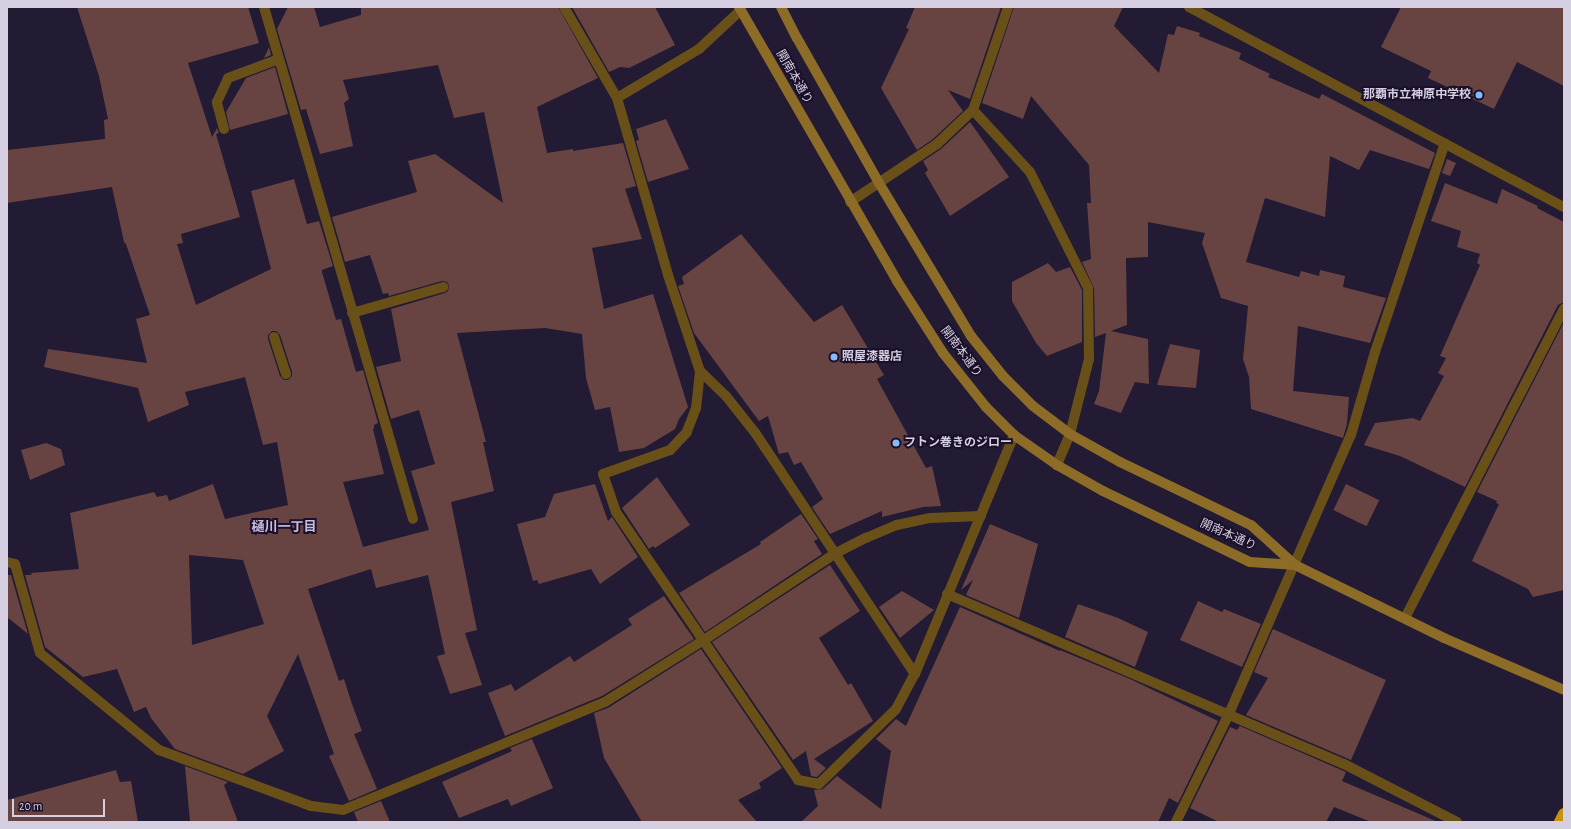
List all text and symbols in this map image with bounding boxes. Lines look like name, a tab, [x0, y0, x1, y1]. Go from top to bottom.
street label: 開南本通り	[773, 47, 815, 107]
place label: 那覇市立神原中学校	[1363, 88, 1471, 102]
marker: 那覇市立神原中学校	[1474, 90, 1484, 100]
street label: 開南本通り	[937, 324, 985, 380]
place label: 照屋漆器店	[842, 350, 902, 364]
marker: 照屋漆器店	[829, 352, 839, 362]
place label: フトン巻きのジロー	[904, 436, 1012, 450]
marker: フトン巻きのジロー	[891, 438, 901, 448]
street label: 開南本通り	[1198, 516, 1258, 554]
district label: 樋川一丁目	[252, 520, 316, 536]
scale bar	[14, 791, 107, 817]
text: 20 m	[19, 800, 42, 812]

